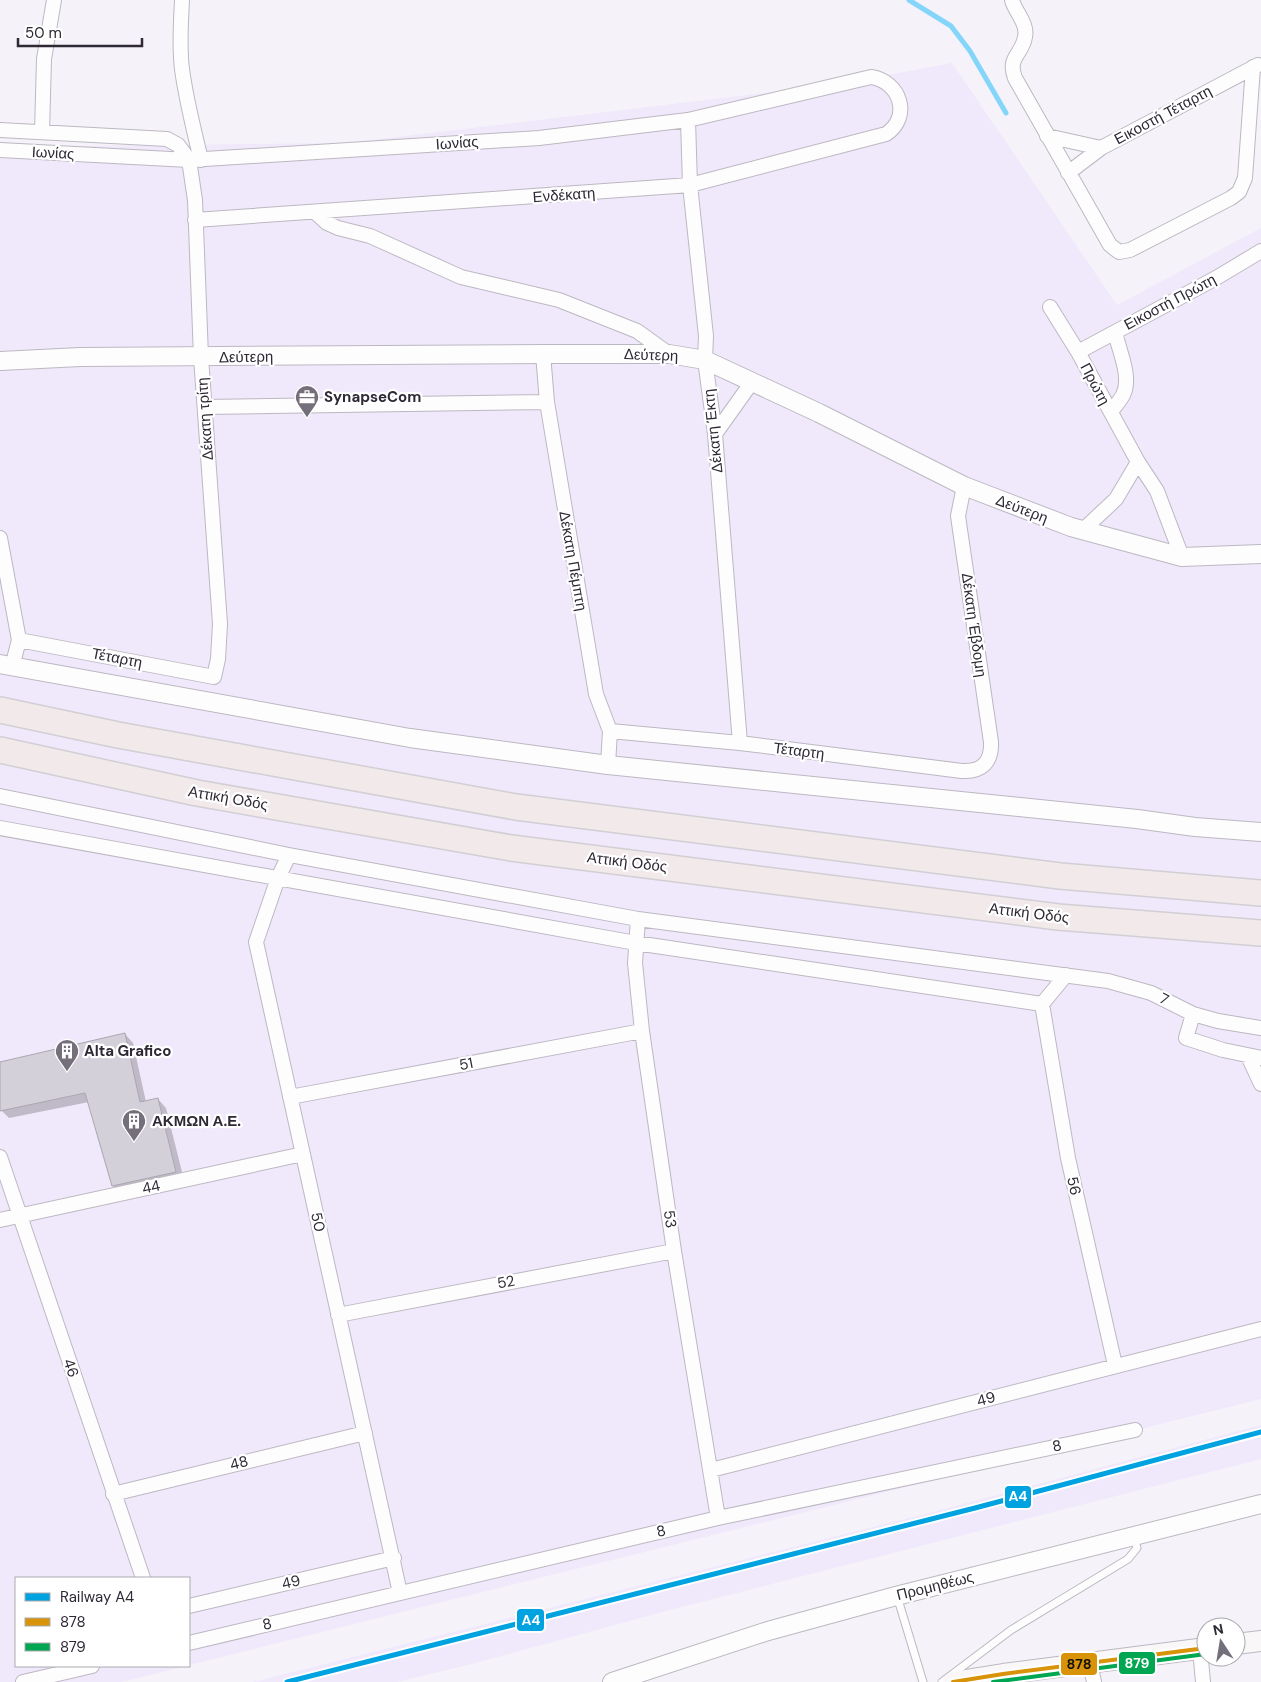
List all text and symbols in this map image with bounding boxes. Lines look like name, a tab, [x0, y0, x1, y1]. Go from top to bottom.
scale bar	[18, 15, 141, 47]
text: 50 m	[25, 23, 62, 43]
street label: Εικοστή Τέταρτη	[1111, 81, 1215, 149]
street label: Ιωνίας	[435, 132, 479, 154]
street label: Ιωνίας	[31, 142, 75, 164]
street label: Ενδέκατη	[532, 183, 596, 207]
street label: Εικοστή Πρώτη	[1120, 269, 1220, 335]
street label: Δεύτερη	[623, 344, 679, 366]
street label: Δεύτερη	[219, 347, 273, 367]
street label: Πρώτη	[1076, 359, 1114, 409]
street label: Δέκατη τρίτη	[192, 377, 218, 461]
office icon: SynapseCom	[294, 384, 320, 418]
place label: SynapseCom	[324, 387, 421, 407]
street label: Δέκατη Έκτη	[699, 388, 727, 474]
street label: Δεύτερη	[993, 490, 1051, 528]
street label: Δέκατη Πέμπτη	[554, 509, 592, 613]
street label: Δέκατη Έβδομη	[957, 572, 991, 678]
street label: Τέταρτη	[90, 643, 144, 673]
street label: Τέταρτη	[772, 738, 826, 764]
street label: Αττική Οδός	[187, 781, 269, 815]
street label: Αττική Οδός	[586, 847, 668, 877]
street label: Αττική Οδός	[988, 898, 1070, 928]
street label: 7	[1156, 988, 1172, 1010]
building icon: Alta Grafico	[54, 1038, 80, 1072]
place label: Alta Grafico	[84, 1041, 171, 1061]
street label: 51	[457, 1053, 475, 1075]
building icon: ΑΚΜΩΝ Α.Ε.	[121, 1108, 147, 1142]
place label: ΑΚΜΩΝ Α.Ε.	[152, 1111, 241, 1131]
street label: 44	[140, 1175, 162, 1199]
street label: 56	[1062, 1175, 1086, 1197]
street label: 53	[659, 1209, 681, 1229]
street label: 50	[306, 1210, 330, 1234]
street label: 52	[495, 1271, 517, 1293]
street label: 46	[59, 1356, 83, 1380]
street label: 49	[974, 1387, 998, 1411]
street label: 8	[1050, 1435, 1064, 1457]
street label: 48	[228, 1451, 250, 1475]
line badge: A4	[1004, 1485, 1032, 1509]
text: A4	[1009, 1487, 1027, 1505]
street label: 8	[654, 1520, 668, 1542]
street label: Προμηθέως	[894, 1567, 976, 1605]
street label: 49	[280, 1570, 302, 1594]
legend	[15, 1577, 190, 1667]
text: Railway A4	[60, 1587, 134, 1607]
line badge: A4	[516, 1608, 545, 1632]
text: A4	[522, 1611, 540, 1629]
text: 878	[60, 1612, 86, 1632]
street label: 8	[260, 1613, 274, 1635]
north arrow	[1196, 1617, 1246, 1667]
text: N	[1211, 1619, 1225, 1639]
text: 879	[60, 1637, 86, 1657]
line badge: 879	[1118, 1651, 1156, 1675]
line badge: 878	[1060, 1652, 1098, 1676]
text: 879	[1125, 1654, 1150, 1672]
text: 878	[1067, 1655, 1092, 1673]

